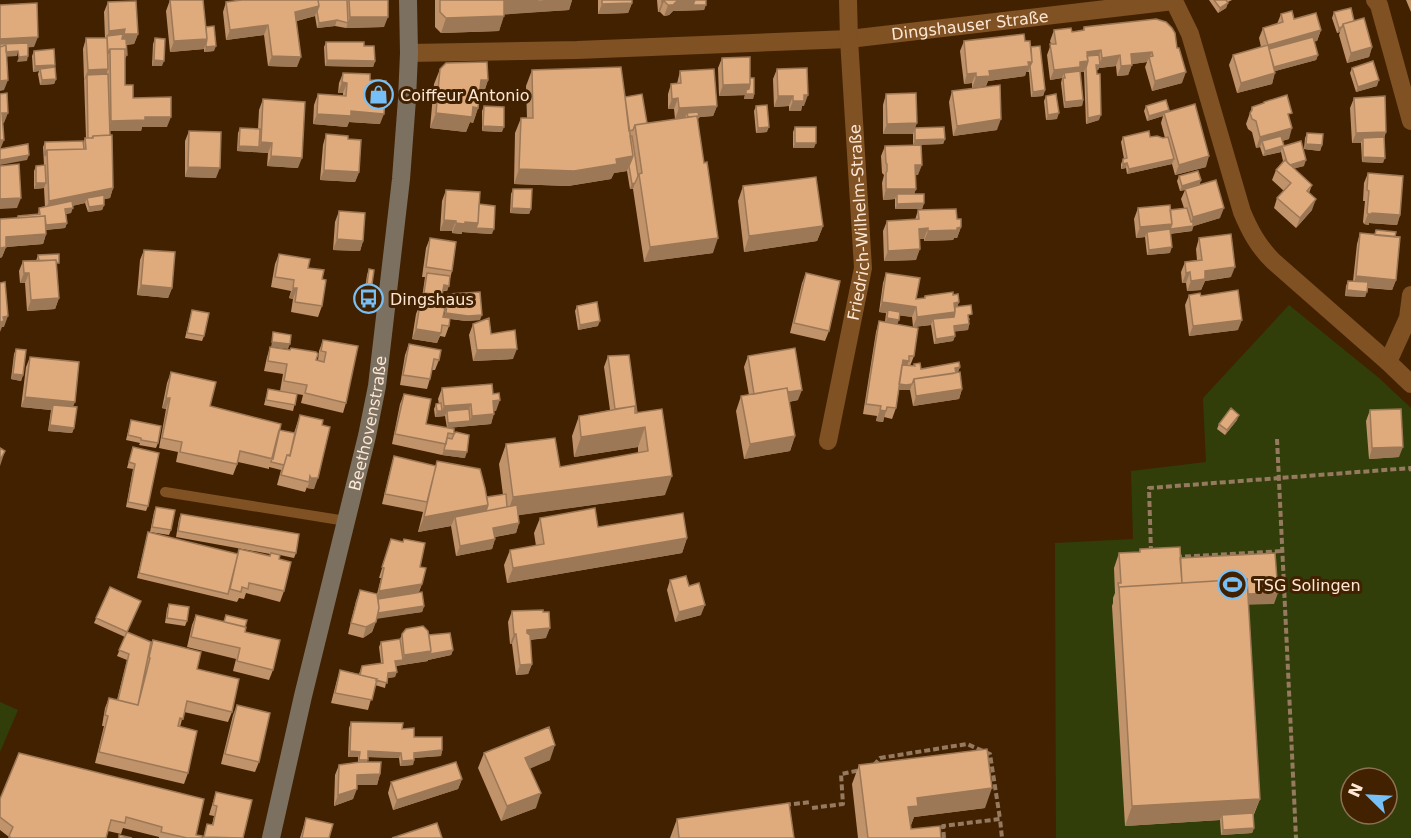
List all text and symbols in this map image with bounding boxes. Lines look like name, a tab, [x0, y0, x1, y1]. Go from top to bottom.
street label: Dingshauser Straße	[890, 6, 1050, 43]
shop icon: Coiffeur Antonio	[363, 79, 395, 111]
place label: Coiffeur Antonio	[400, 86, 530, 105]
street label: Friedrich-Wilhelm-Straße	[843, 124, 873, 322]
bus stop icon: Dingshaus	[353, 283, 385, 315]
place label: Dingshaus	[390, 290, 474, 309]
street label: Beethovenstraße	[344, 355, 390, 493]
sports icon: TSG Solingen	[1217, 569, 1249, 601]
place label: TSG Solingen	[1253, 576, 1361, 595]
north arrow	[1339, 766, 1399, 826]
text: N	[1344, 780, 1367, 800]

